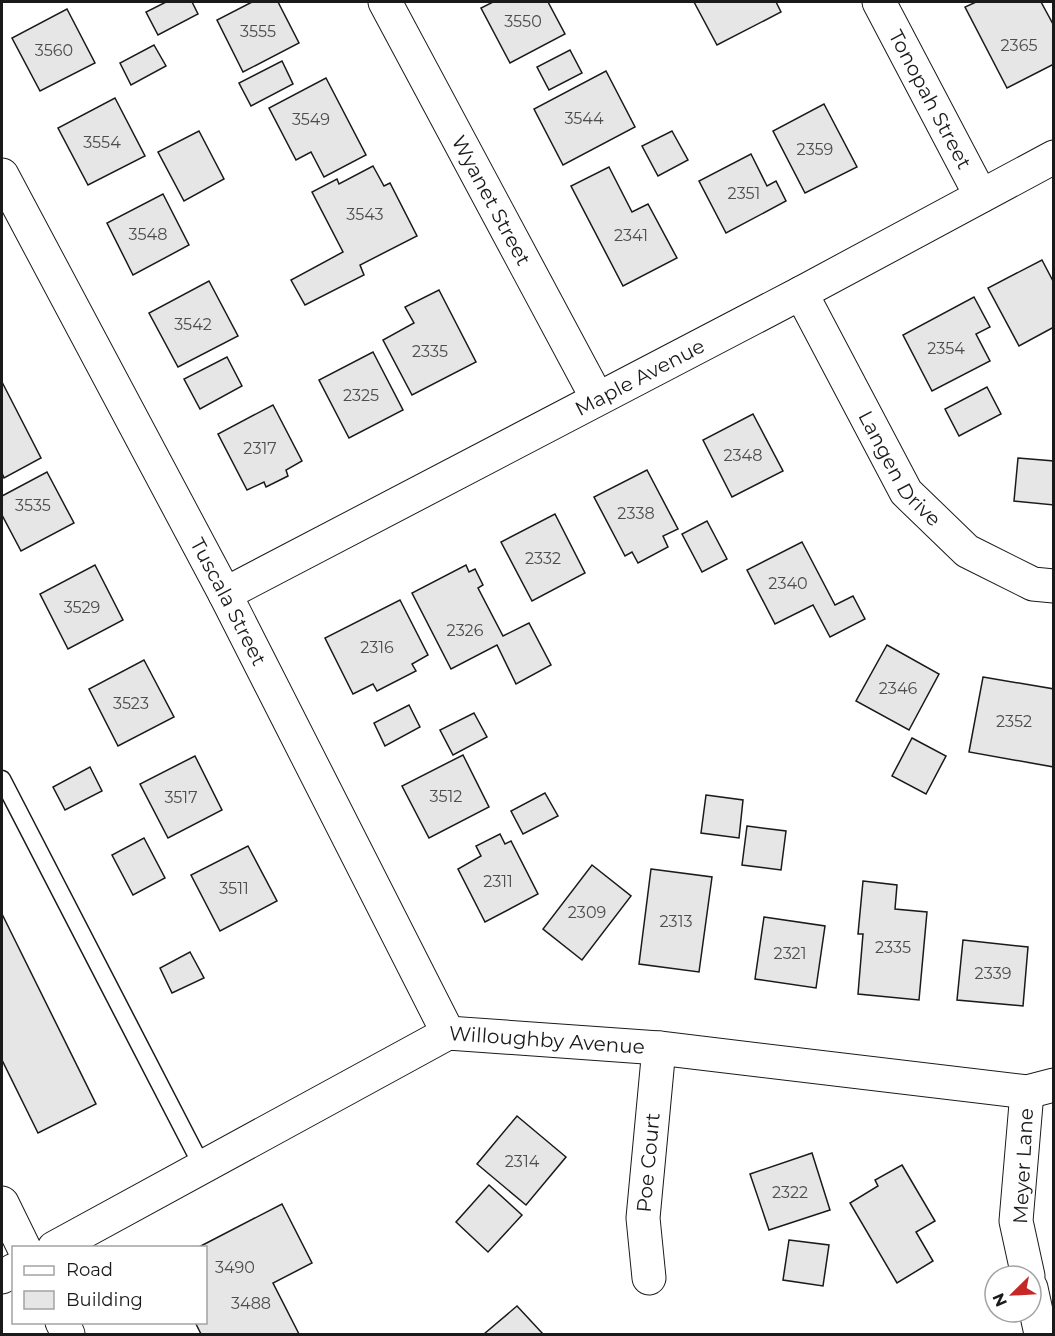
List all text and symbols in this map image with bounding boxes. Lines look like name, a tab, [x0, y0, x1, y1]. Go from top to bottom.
house number: 3550	[504, 12, 542, 31]
house number: 3555	[240, 22, 276, 41]
street label: Tonopah Street	[884, 26, 977, 173]
house number: 2365	[1001, 36, 1037, 55]
house number: 3560	[35, 41, 73, 60]
house number: 3544	[564, 109, 604, 128]
house number: 3549	[292, 110, 330, 129]
street label: Wyanet Street	[447, 131, 536, 270]
house number: 3554	[83, 133, 121, 152]
house number: 2359	[797, 140, 833, 159]
house number: 2351	[728, 184, 760, 203]
house number: 3543	[346, 205, 384, 224]
house number: 3548	[129, 225, 167, 244]
house number: 2341	[614, 226, 648, 245]
house number: 3542	[174, 315, 212, 334]
street label: Maple Avenue	[571, 334, 709, 421]
house number: 2354	[927, 339, 965, 358]
house number: 2335	[412, 342, 448, 361]
house number: 2325	[343, 386, 379, 405]
street label: Langen Drive	[853, 407, 946, 531]
house number: 2317	[243, 439, 277, 458]
house number: 2348	[723, 446, 763, 465]
house number: 3535	[15, 496, 51, 515]
house number: 2338	[617, 504, 655, 523]
street label: Tuscala Street	[185, 534, 271, 670]
house number: 2332	[525, 549, 561, 568]
house number: 2340	[768, 574, 808, 593]
house number: 3529	[64, 598, 100, 617]
house number: 2326	[447, 621, 484, 640]
house number: 2316	[360, 638, 394, 657]
house number: 2346	[879, 679, 917, 698]
house number: 3523	[113, 694, 149, 713]
house number: 2352	[996, 712, 1032, 731]
house number: 3512	[430, 787, 462, 806]
house number: 3517	[164, 788, 198, 807]
house number: 2311	[483, 872, 513, 891]
house number: 3511	[219, 879, 249, 898]
house number: 2309	[568, 903, 606, 922]
house number: 2313	[660, 912, 692, 931]
house number: 2335	[875, 938, 911, 957]
house number: 2321	[774, 944, 806, 963]
house number: 2339	[975, 964, 1011, 983]
street label: Willoughby Avenue	[448, 1021, 646, 1059]
street label: Meyer Lane	[1008, 1107, 1038, 1225]
street label: Poe Court	[632, 1112, 665, 1214]
house number: 2314	[505, 1152, 540, 1171]
house number: 2322	[772, 1183, 808, 1202]
legend	[12, 1246, 207, 1324]
house number: 3490	[215, 1258, 255, 1277]
text: Road	[66, 1259, 113, 1281]
north arrow	[983, 1264, 1043, 1324]
text: Building	[66, 1289, 143, 1311]
text: N	[988, 1290, 1011, 1310]
house number: 3488	[231, 1294, 271, 1313]

